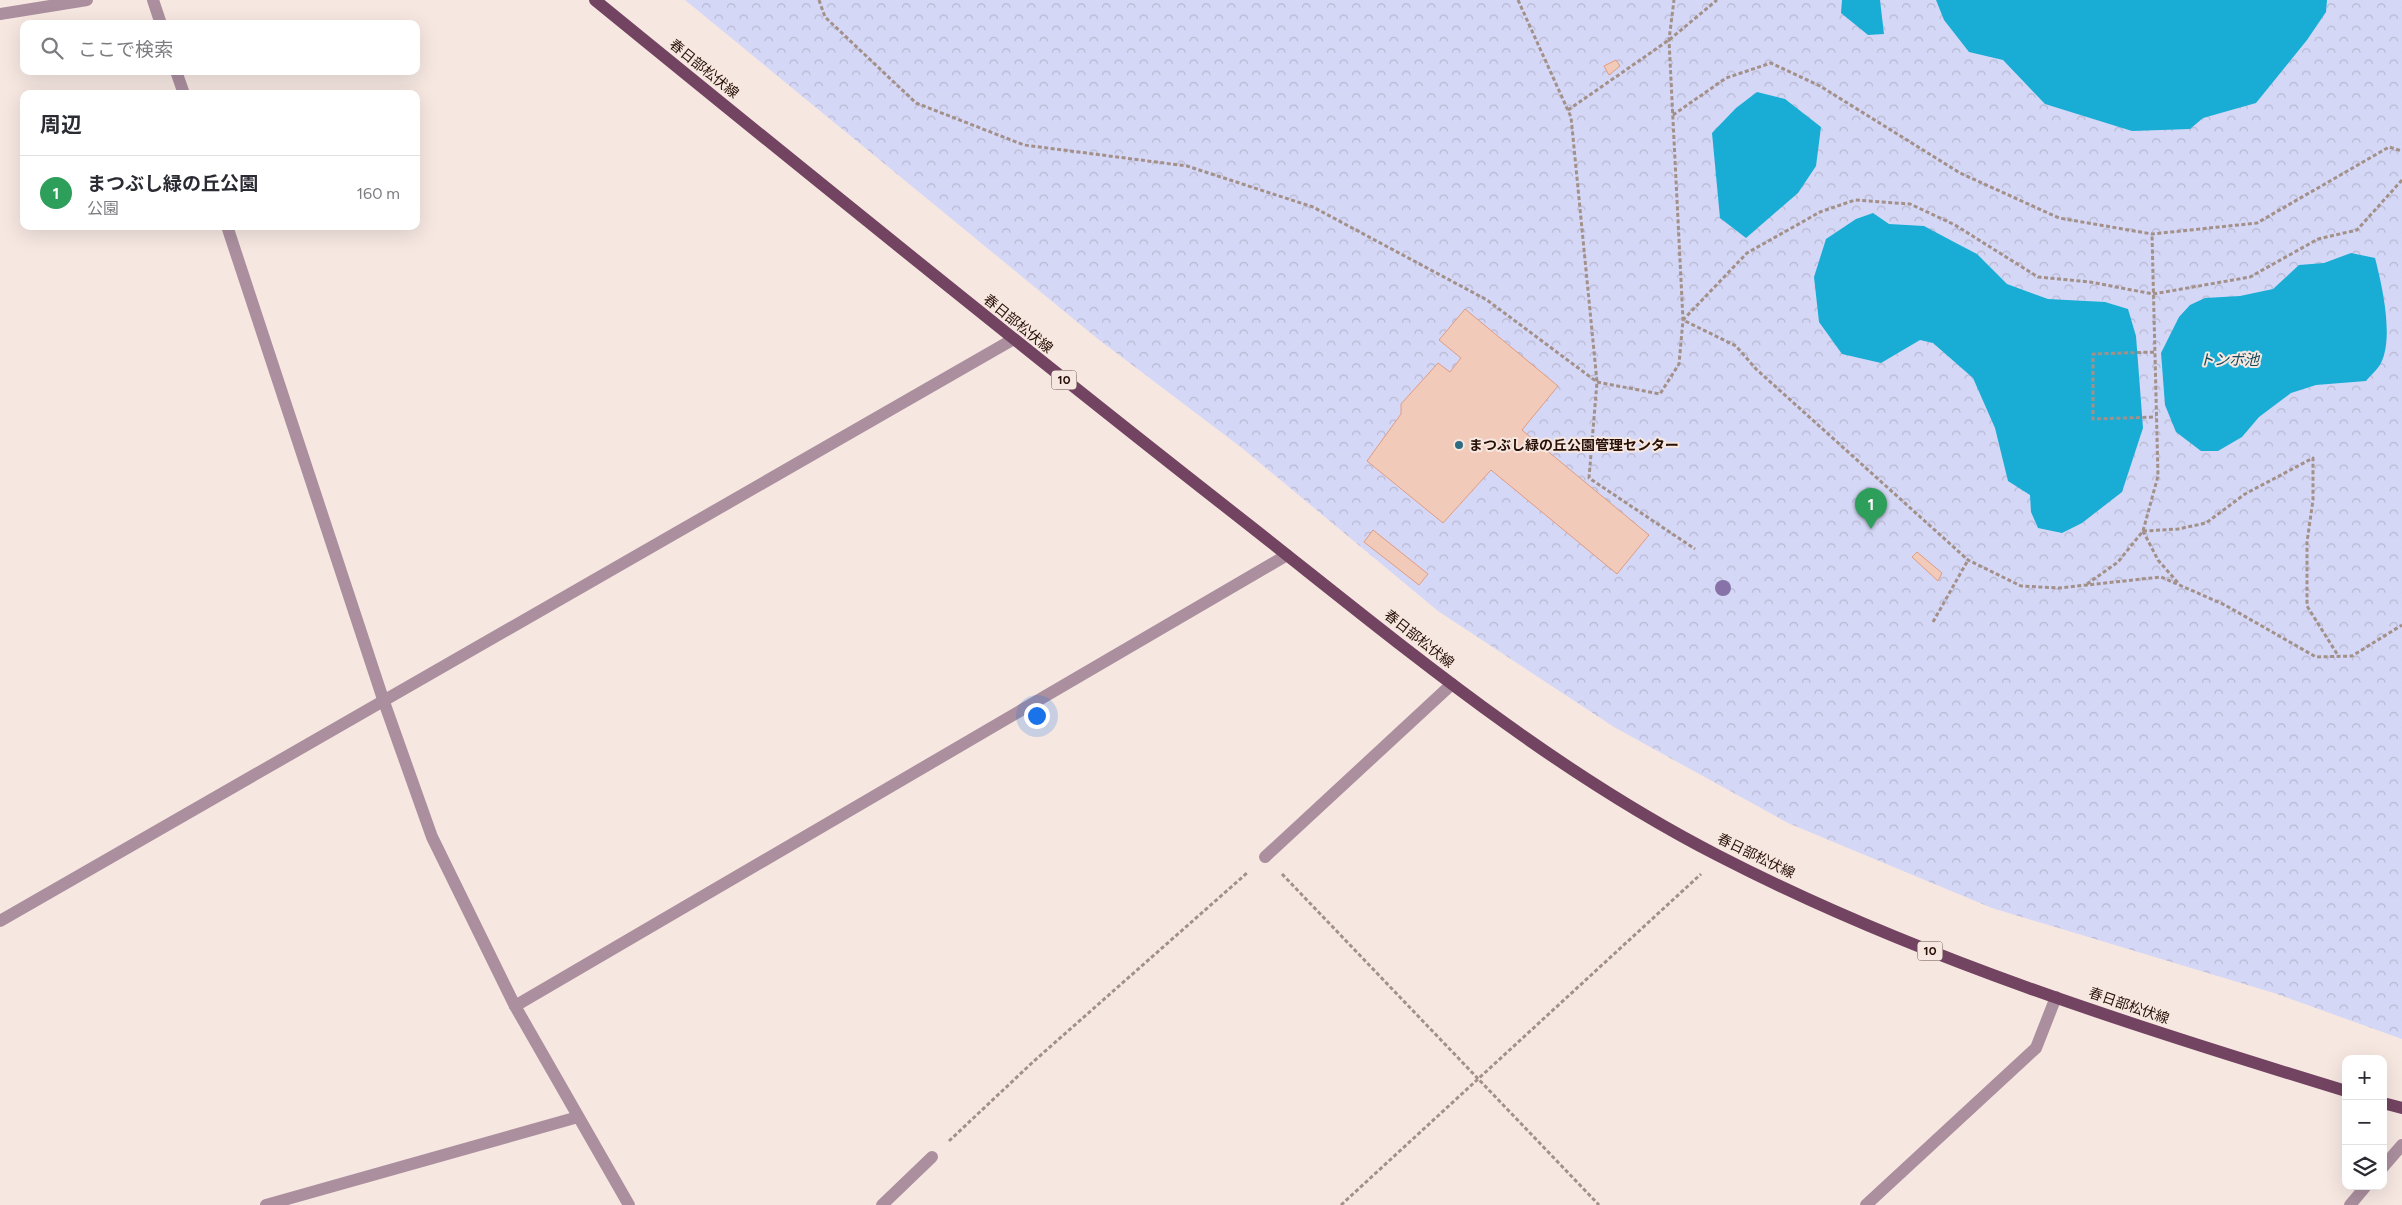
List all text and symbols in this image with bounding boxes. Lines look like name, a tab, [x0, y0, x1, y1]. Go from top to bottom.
search box	[20, 20, 420, 75]
icon: search	[38, 34, 66, 62]
street label: 春日部松伏線	[666, 36, 742, 102]
text: ここで検索	[78, 38, 173, 61]
text: 周辺	[40, 112, 82, 137]
text: まつぶし緑の丘公園	[87, 172, 258, 195]
text: 1	[53, 184, 59, 203]
text: 160 m	[357, 184, 400, 203]
text: 公園	[87, 199, 119, 218]
street label: 春日部松伏線	[980, 291, 1056, 357]
water label: トンボ池	[2199, 351, 2261, 369]
road number: 10	[1052, 370, 1076, 390]
place label: まつぶし緑の丘公園管理センター	[1469, 437, 1679, 454]
marker: まつぶし緑の丘公園管理センター	[1453, 439, 1465, 451]
pin: 1	[1855, 488, 1887, 529]
street label: 春日部松伏線	[1381, 606, 1457, 672]
your location	[1024, 703, 1050, 729]
street label: 春日部松伏線	[1715, 830, 1797, 882]
road number: 10	[1918, 941, 1942, 960]
street label: 春日部松伏線	[2087, 984, 2171, 1028]
map controls	[2342, 1055, 2387, 1190]
button: +	[2342, 1055, 2387, 1100]
button: −	[2342, 1100, 2387, 1145]
button: layers	[2342, 1145, 2387, 1190]

